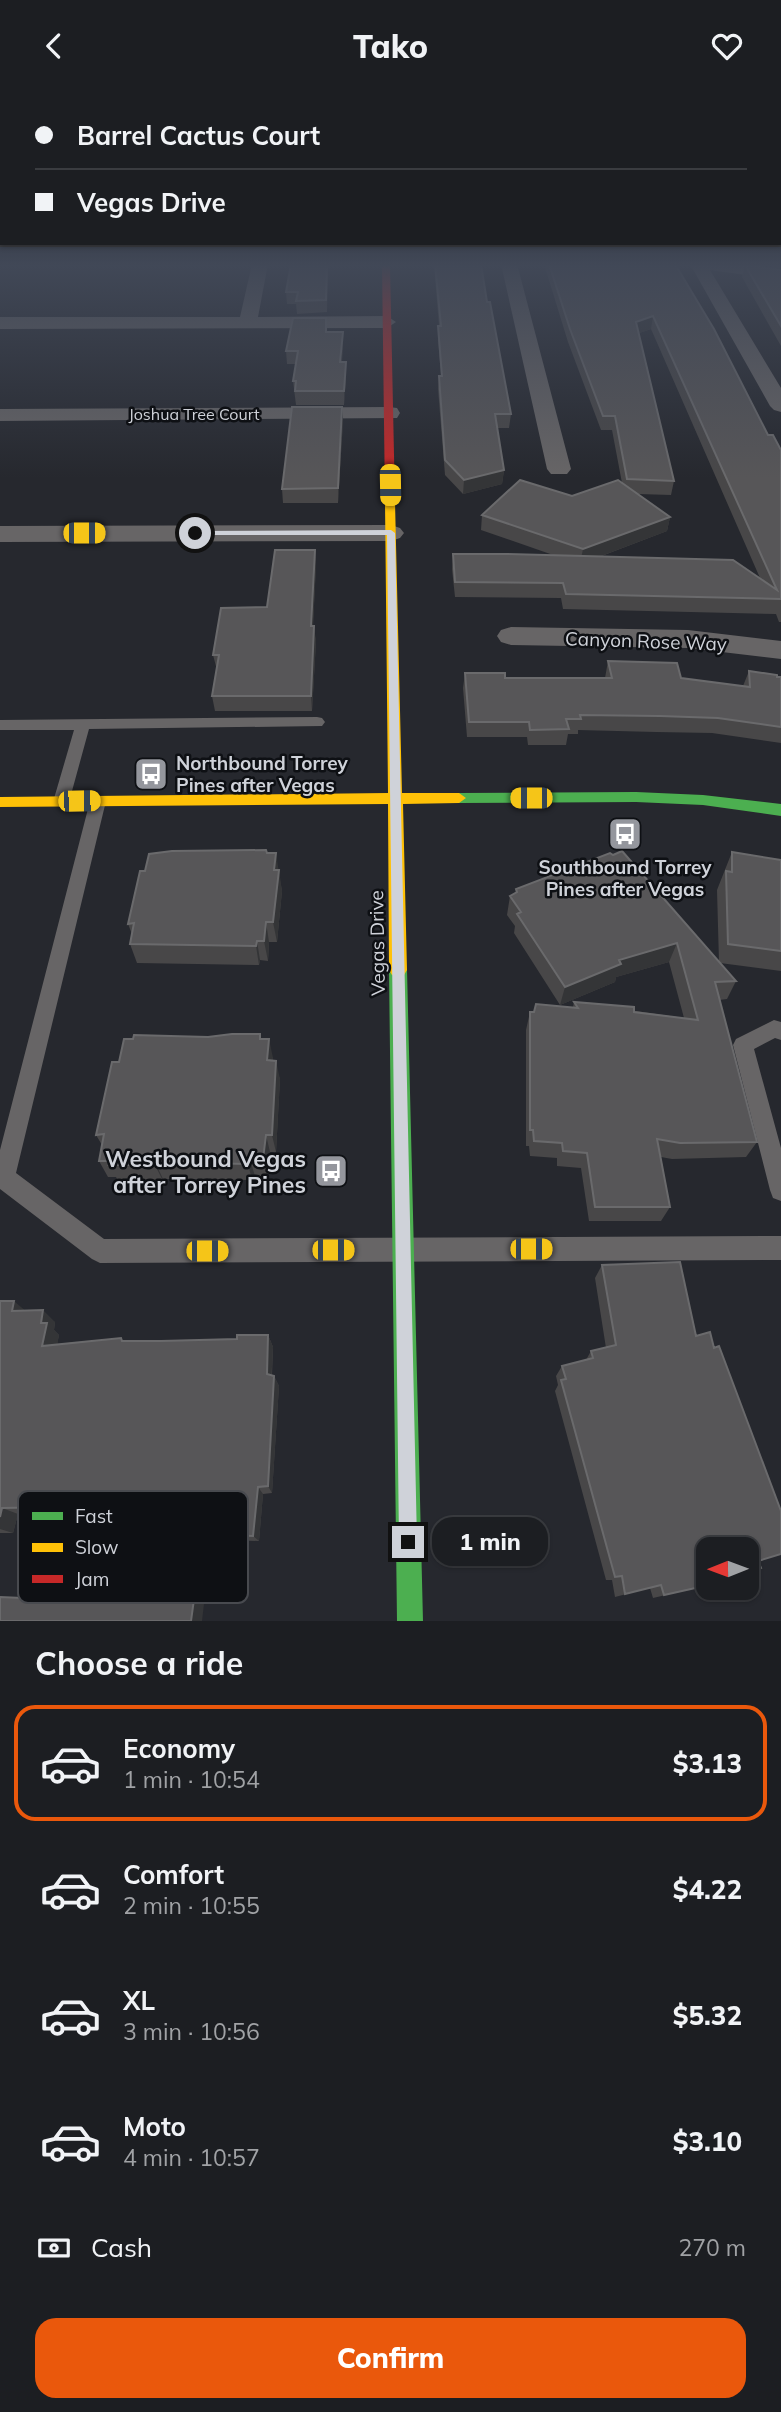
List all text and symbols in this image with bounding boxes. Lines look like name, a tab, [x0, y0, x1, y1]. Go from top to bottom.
text: Tako	[353, 26, 428, 66]
icon: back	[35, 27, 73, 65]
icon: heart	[708, 27, 746, 65]
text: Barrel Cactus Court	[77, 119, 320, 152]
text: Vegas Drive	[77, 186, 226, 219]
street label: Joshua Tree Court	[128, 404, 260, 424]
car	[380, 464, 401, 506]
route start	[179, 517, 211, 549]
car	[64, 523, 106, 544]
street label: Canyon Rose Way	[565, 626, 727, 656]
place label: Northbound Torrey Pines after Vegas	[176, 751, 349, 797]
bus stop icon: Northbound Torrey Pines after Vegas	[132, 755, 170, 793]
car	[511, 788, 553, 809]
car	[58, 790, 101, 812]
bus stop icon: Southbound Torrey Pines after Vegas	[606, 815, 644, 853]
place label: Southbound Torrey Pines after Vegas	[538, 855, 712, 901]
street label: Vegas Drive	[364, 890, 390, 996]
place label: Westbound Vegas after Torrey Pines	[105, 1144, 306, 1199]
bus stop icon: Westbound Vegas after Torrey Pines	[312, 1152, 350, 1190]
car	[511, 1239, 553, 1260]
car	[313, 1240, 355, 1261]
car	[187, 1241, 229, 1262]
legend	[18, 1491, 248, 1603]
text: Fast	[75, 1504, 113, 1528]
callout: 1 min	[432, 1517, 548, 1567]
route end	[392, 1526, 424, 1558]
text: 1 min	[459, 1527, 521, 1556]
text: Slow	[75, 1535, 119, 1559]
north arrow	[696, 1537, 760, 1599]
map controls	[696, 1537, 759, 1600]
text: Jam	[75, 1567, 109, 1591]
text: Choose a ride	[35, 1643, 243, 1683]
icon: car	[39, 1732, 102, 1795]
text: Economy	[123, 1732, 235, 1765]
text: $3.13	[673, 1747, 742, 1780]
text: 1 min · 10:54	[123, 1765, 260, 1794]
icon: car	[39, 1858, 102, 1921]
text: Comfort	[123, 1858, 224, 1891]
text: $4.22	[673, 1873, 742, 1906]
text: 2 min · 10:55	[123, 1891, 260, 1920]
icon: car	[39, 1984, 102, 2047]
text: XL	[123, 1984, 155, 2017]
text: $5.32	[673, 1999, 742, 2032]
text: 3 min · 10:56	[123, 2017, 260, 2046]
icon: car	[39, 2110, 102, 2173]
text: Moto	[123, 2110, 186, 2143]
text: $3.10	[673, 2125, 742, 2158]
text: 4 min · 10:57	[123, 2143, 260, 2172]
icon: cash	[35, 2229, 73, 2267]
text: Cash	[91, 2231, 152, 2264]
text: 270 m	[678, 2233, 746, 2262]
button: Confirm	[35, 2318, 746, 2398]

